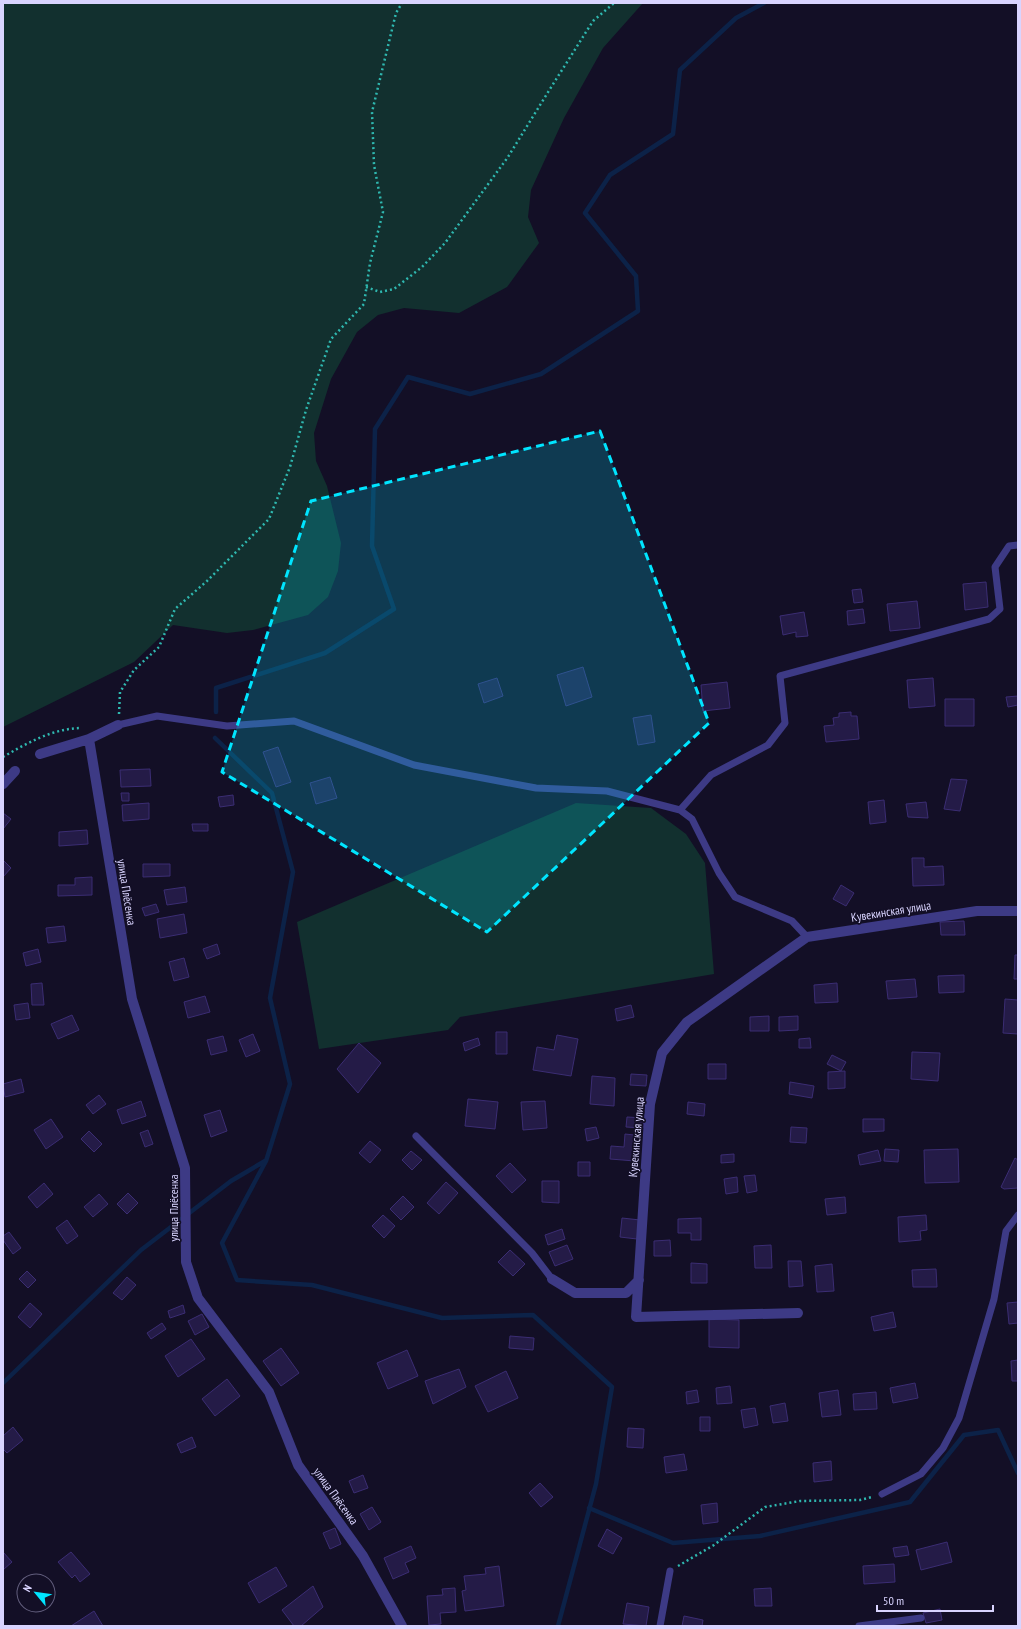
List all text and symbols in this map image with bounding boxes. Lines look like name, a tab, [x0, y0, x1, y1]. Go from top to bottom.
street label: улица Плёсенка	[114, 858, 140, 926]
street label: Кувекинская улица	[850, 897, 932, 925]
street label: Кувекинская улица	[625, 1096, 647, 1178]
street label: улица Плёсенка	[166, 1174, 181, 1241]
street label: улица Плёсенка	[310, 1465, 362, 1528]
north arrow	[16, 1573, 56, 1613]
text: N	[20, 1582, 35, 1594]
scale bar	[877, 1587, 993, 1613]
text: 50 m	[883, 1593, 904, 1608]

